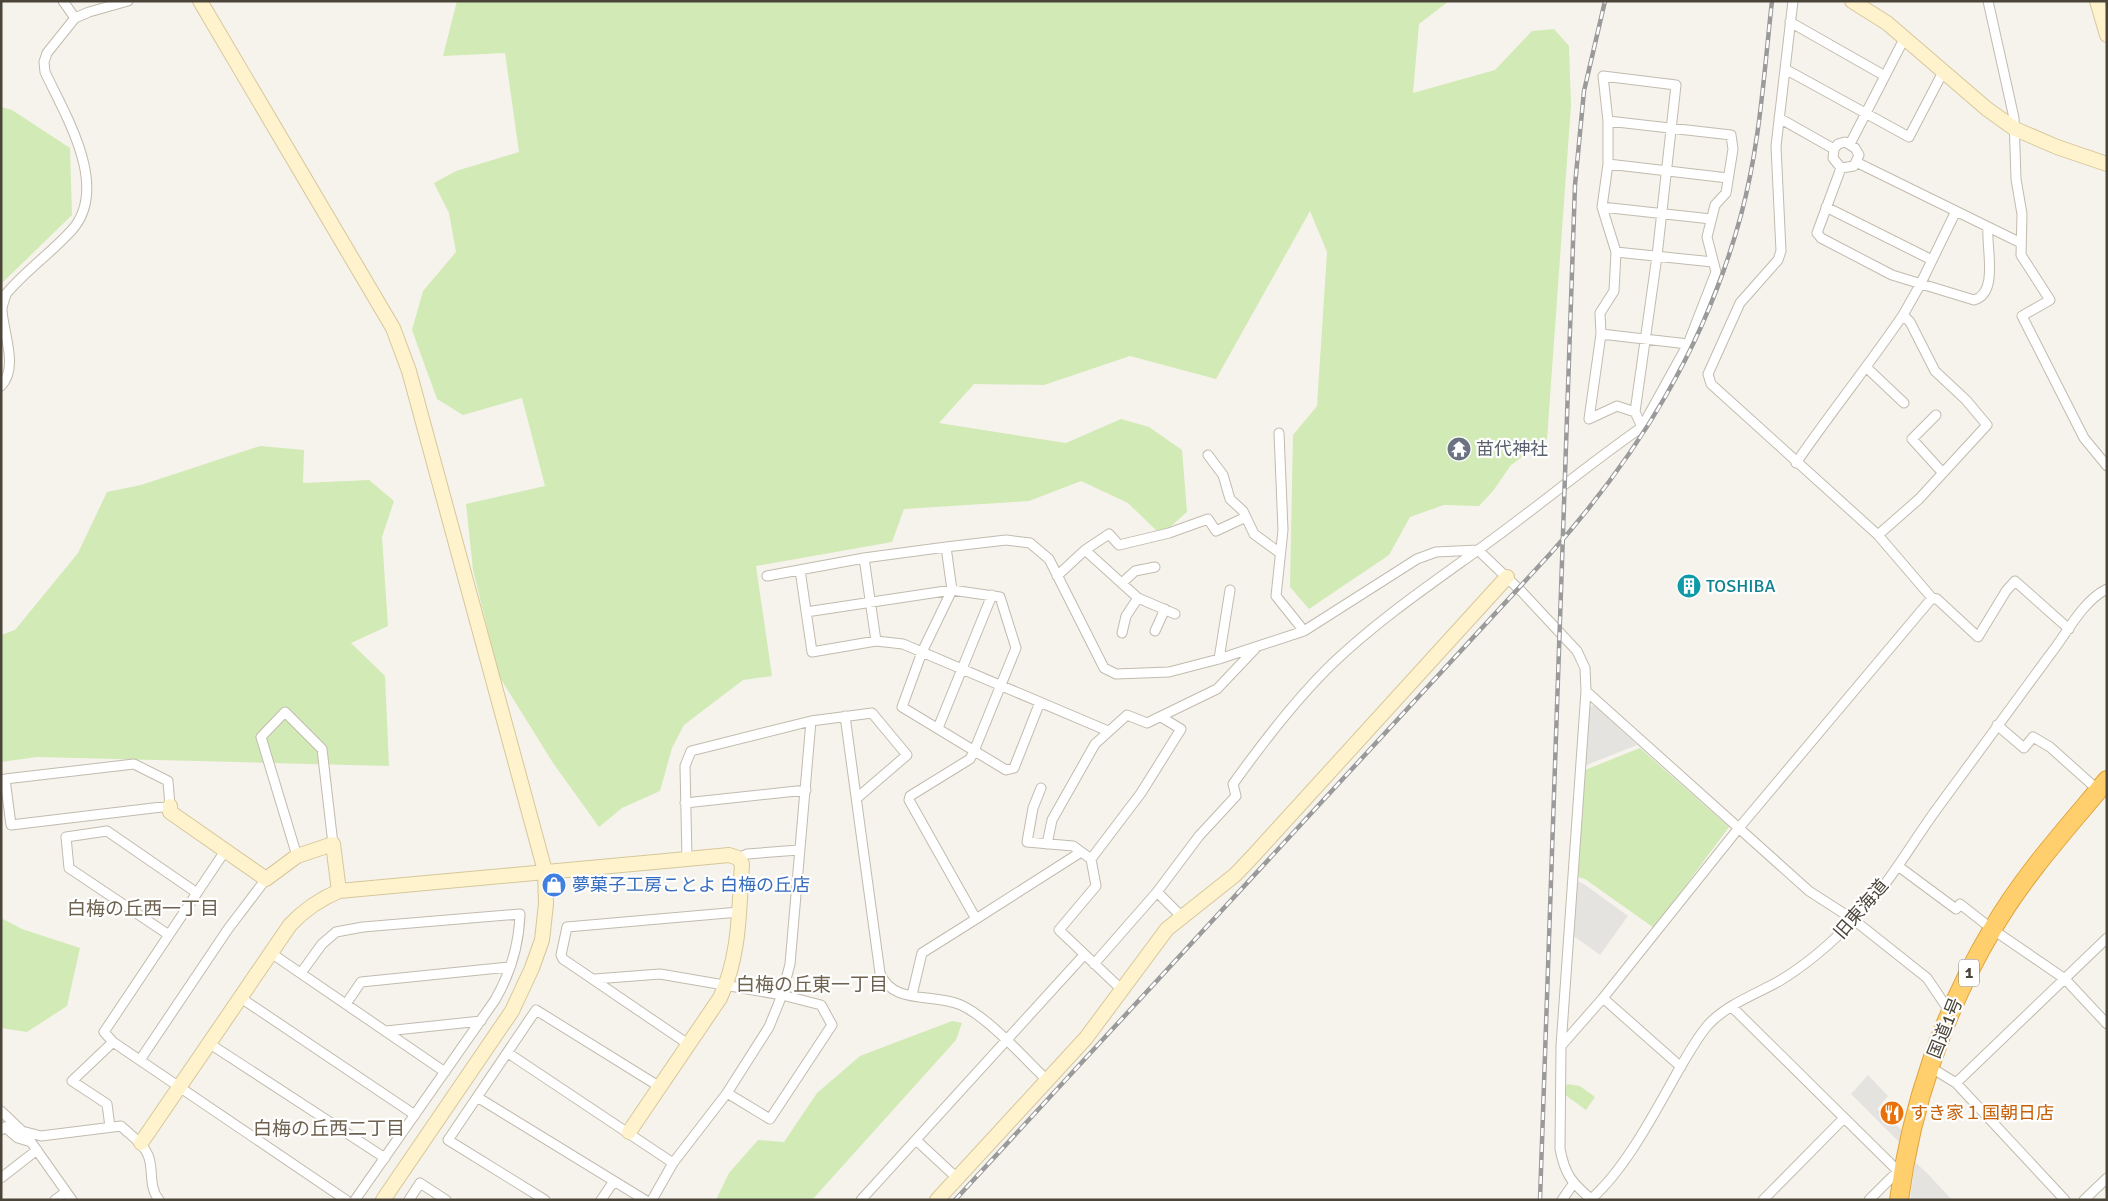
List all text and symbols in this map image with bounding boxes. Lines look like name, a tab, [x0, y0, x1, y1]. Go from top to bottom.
temple icon: 苗代神社	[1446, 436, 1472, 462]
place label: 苗代神社	[1476, 438, 1548, 460]
building icon: TOSHIBA	[1676, 573, 1702, 599]
place label: TOSHIBA	[1706, 575, 1776, 597]
shop icon: 夢菓子工房ことよ 白梅の丘店	[541, 872, 567, 898]
place label: 夢菓子工房ことよ 白梅の丘店	[572, 874, 810, 896]
street label: 旧東海道	[1829, 875, 1893, 943]
district label: 白梅の丘西一丁目	[67, 897, 219, 921]
road number: 1	[1959, 960, 1979, 986]
district label: 白梅の丘東一丁目	[736, 973, 888, 997]
street label: 国道1号	[1923, 994, 1967, 1062]
restaurant icon: すき家１国朝日店	[1879, 1100, 1905, 1126]
place label: すき家１国朝日店	[1910, 1102, 2054, 1124]
district label: 白梅の丘西二丁目	[253, 1117, 405, 1141]

